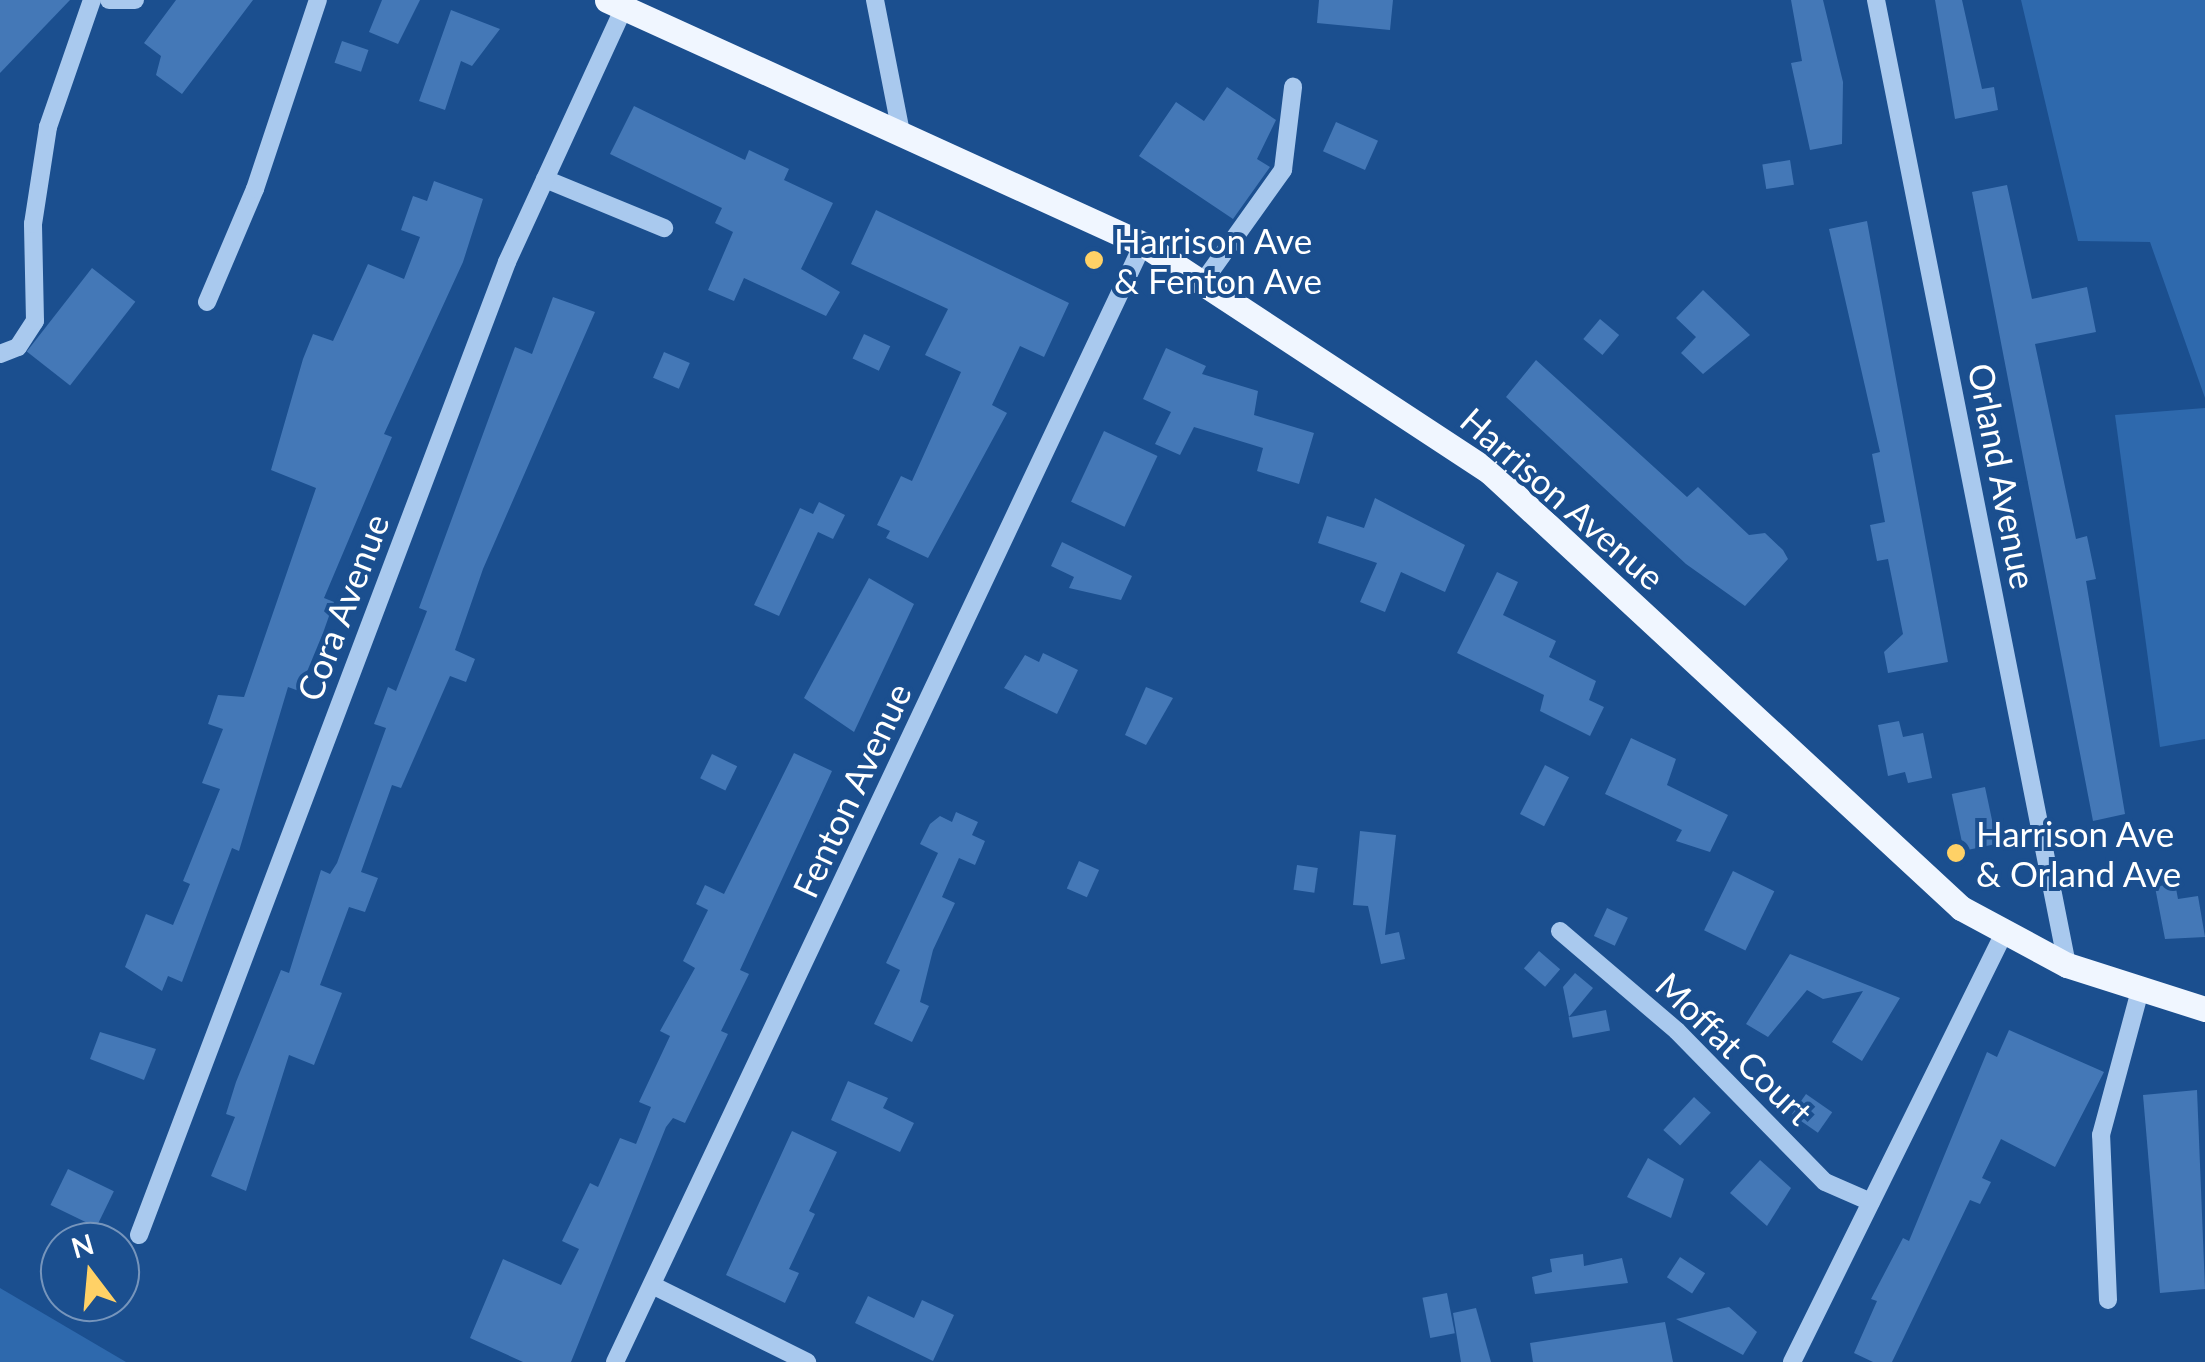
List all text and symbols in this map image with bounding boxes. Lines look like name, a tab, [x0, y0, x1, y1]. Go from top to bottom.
place label: Harrison Ave & Fenton Ave	[1114, 219, 1323, 301]
marker: Harrison Ave & Fenton Ave	[1083, 249, 1105, 271]
street label: Orland Avenue	[1960, 359, 2046, 593]
street label: Harrison Avenue	[1452, 398, 1674, 598]
street label: Cora Avenue	[287, 507, 397, 707]
street label: Fenton Avenue	[783, 676, 919, 904]
place label: Harrison Ave & Orland Ave	[1976, 812, 2182, 894]
marker: Harrison Ave & Orland Ave	[1945, 842, 1967, 864]
street label: Moffat Court	[1648, 963, 1822, 1133]
north arrow	[40, 1222, 140, 1322]
text: N	[67, 1226, 97, 1264]

